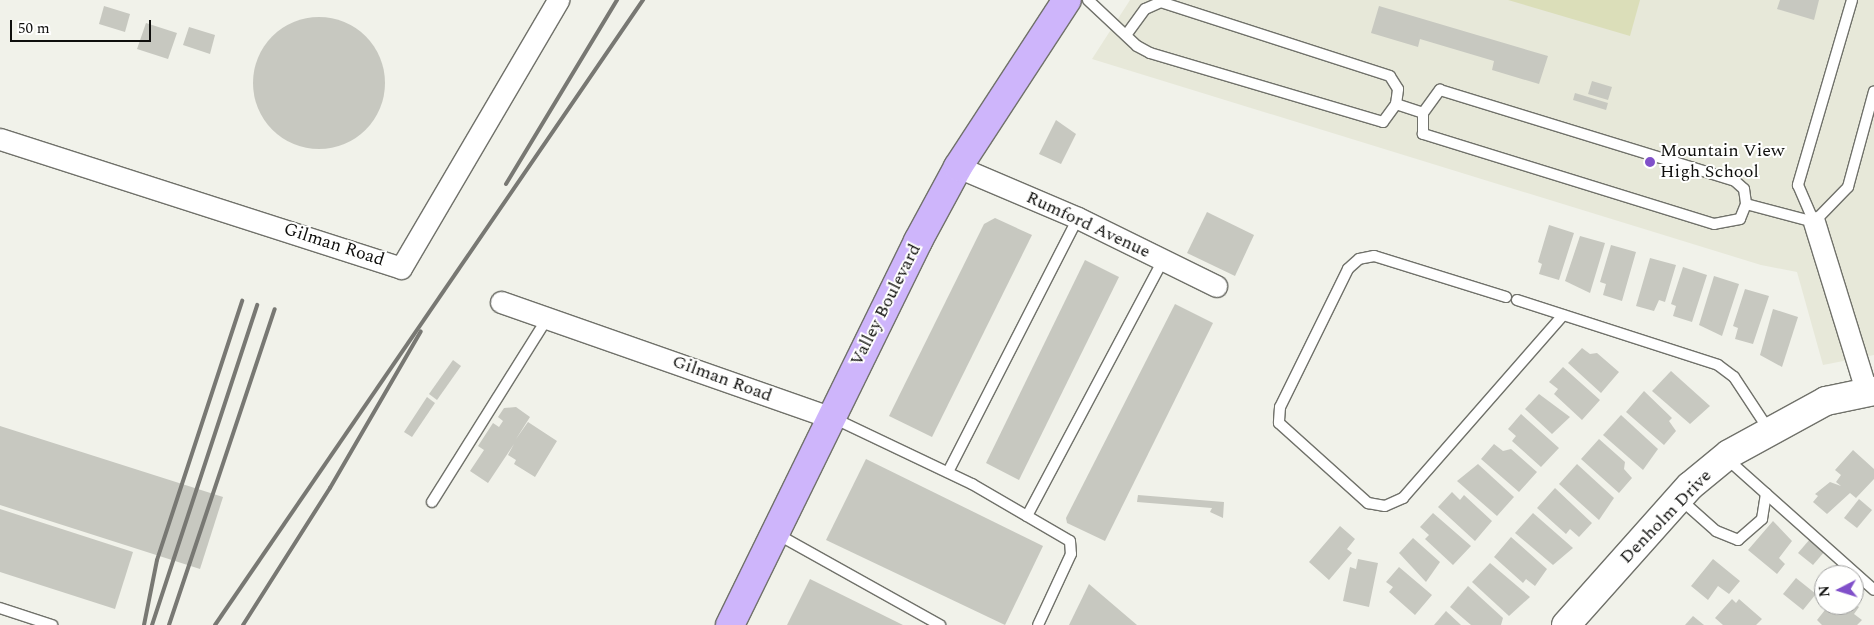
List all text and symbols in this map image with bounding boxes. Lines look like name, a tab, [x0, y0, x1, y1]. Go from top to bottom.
scale bar	[12, 10, 154, 42]
text: 50 m	[18, 17, 50, 40]
place label: Mountain View High School	[1660, 141, 1785, 183]
marker: Mountain View High School	[1644, 156, 1656, 168]
street label: Rumford Avenue	[1023, 187, 1153, 263]
street label: Gilman Road	[281, 219, 387, 271]
street label: Valley Boulevard	[846, 240, 926, 370]
street label: Gilman Road	[669, 351, 775, 407]
street label: Denholm Drive	[1616, 465, 1716, 569]
north arrow	[1814, 565, 1864, 615]
text: N	[1814, 585, 1836, 598]

